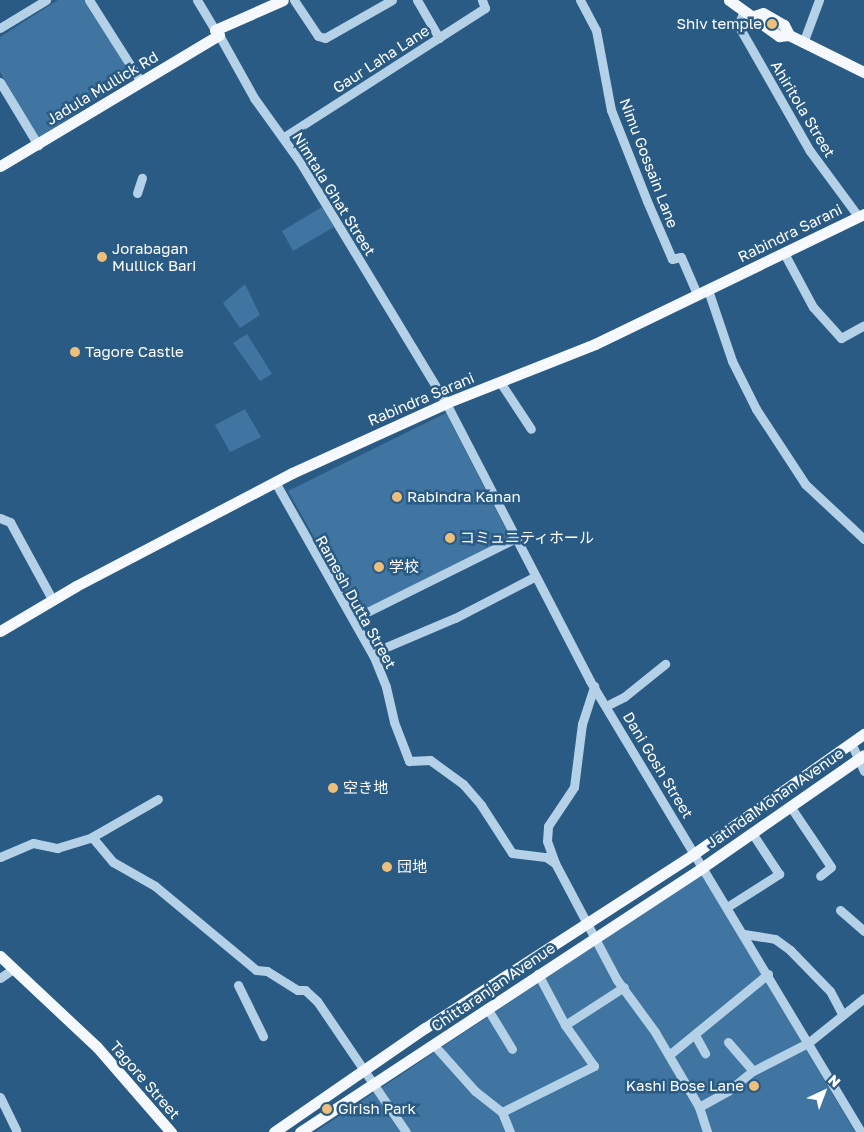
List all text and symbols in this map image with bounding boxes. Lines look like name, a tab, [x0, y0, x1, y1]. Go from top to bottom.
place label: Shiv temple	[676, 15, 762, 33]
marker: Shiv temple	[766, 18, 778, 30]
street label: Gaur Laha Lane	[329, 21, 433, 97]
street label: Jadula Mullick Rd	[43, 47, 161, 129]
street label: Ahiritola Street	[767, 57, 839, 161]
street label: Nimu Gossain Lane	[616, 96, 682, 230]
street label: Nimtala Ghat Street	[289, 129, 379, 259]
street label: Rabindra Sarani	[735, 200, 845, 266]
place label: Jorabagan Mullick Bari	[112, 239, 196, 274]
marker: Jorabagan Mullick Bari	[96, 251, 108, 263]
place label: Tagore Castle	[85, 343, 184, 361]
marker: Tagore Castle	[69, 346, 81, 358]
street label: Rabindra Sarani	[365, 369, 477, 429]
place label: Rabindra Kanan	[407, 488, 521, 506]
marker: Rabindra Kanan	[391, 491, 403, 503]
place label: コミュニティホール	[460, 529, 595, 547]
street label: Ramesh Dutta Street	[312, 532, 400, 672]
marker: コミュニティホール	[444, 532, 456, 544]
place label: 学校	[389, 558, 419, 576]
marker: 学校	[373, 561, 385, 573]
street label: Dani Gosh Street	[619, 709, 697, 821]
street label: Jatinda Mohan Avenue	[703, 744, 847, 852]
place label: 空き地	[343, 779, 388, 797]
marker: 空き地	[327, 782, 339, 794]
place label: 団地	[397, 858, 427, 876]
marker: 団地	[381, 861, 393, 873]
street label: Chittaranjan Avenue	[428, 939, 558, 1035]
street label: Tagore Street	[106, 1037, 184, 1123]
north arrow	[799, 1067, 849, 1117]
text: N	[825, 1071, 844, 1091]
place label: Kashi Bose Lane	[626, 1077, 744, 1095]
marker: Kashi Bose Lane	[748, 1080, 760, 1092]
place label: Girish Park	[338, 1100, 416, 1118]
marker: Girish Park	[320, 1102, 334, 1116]

